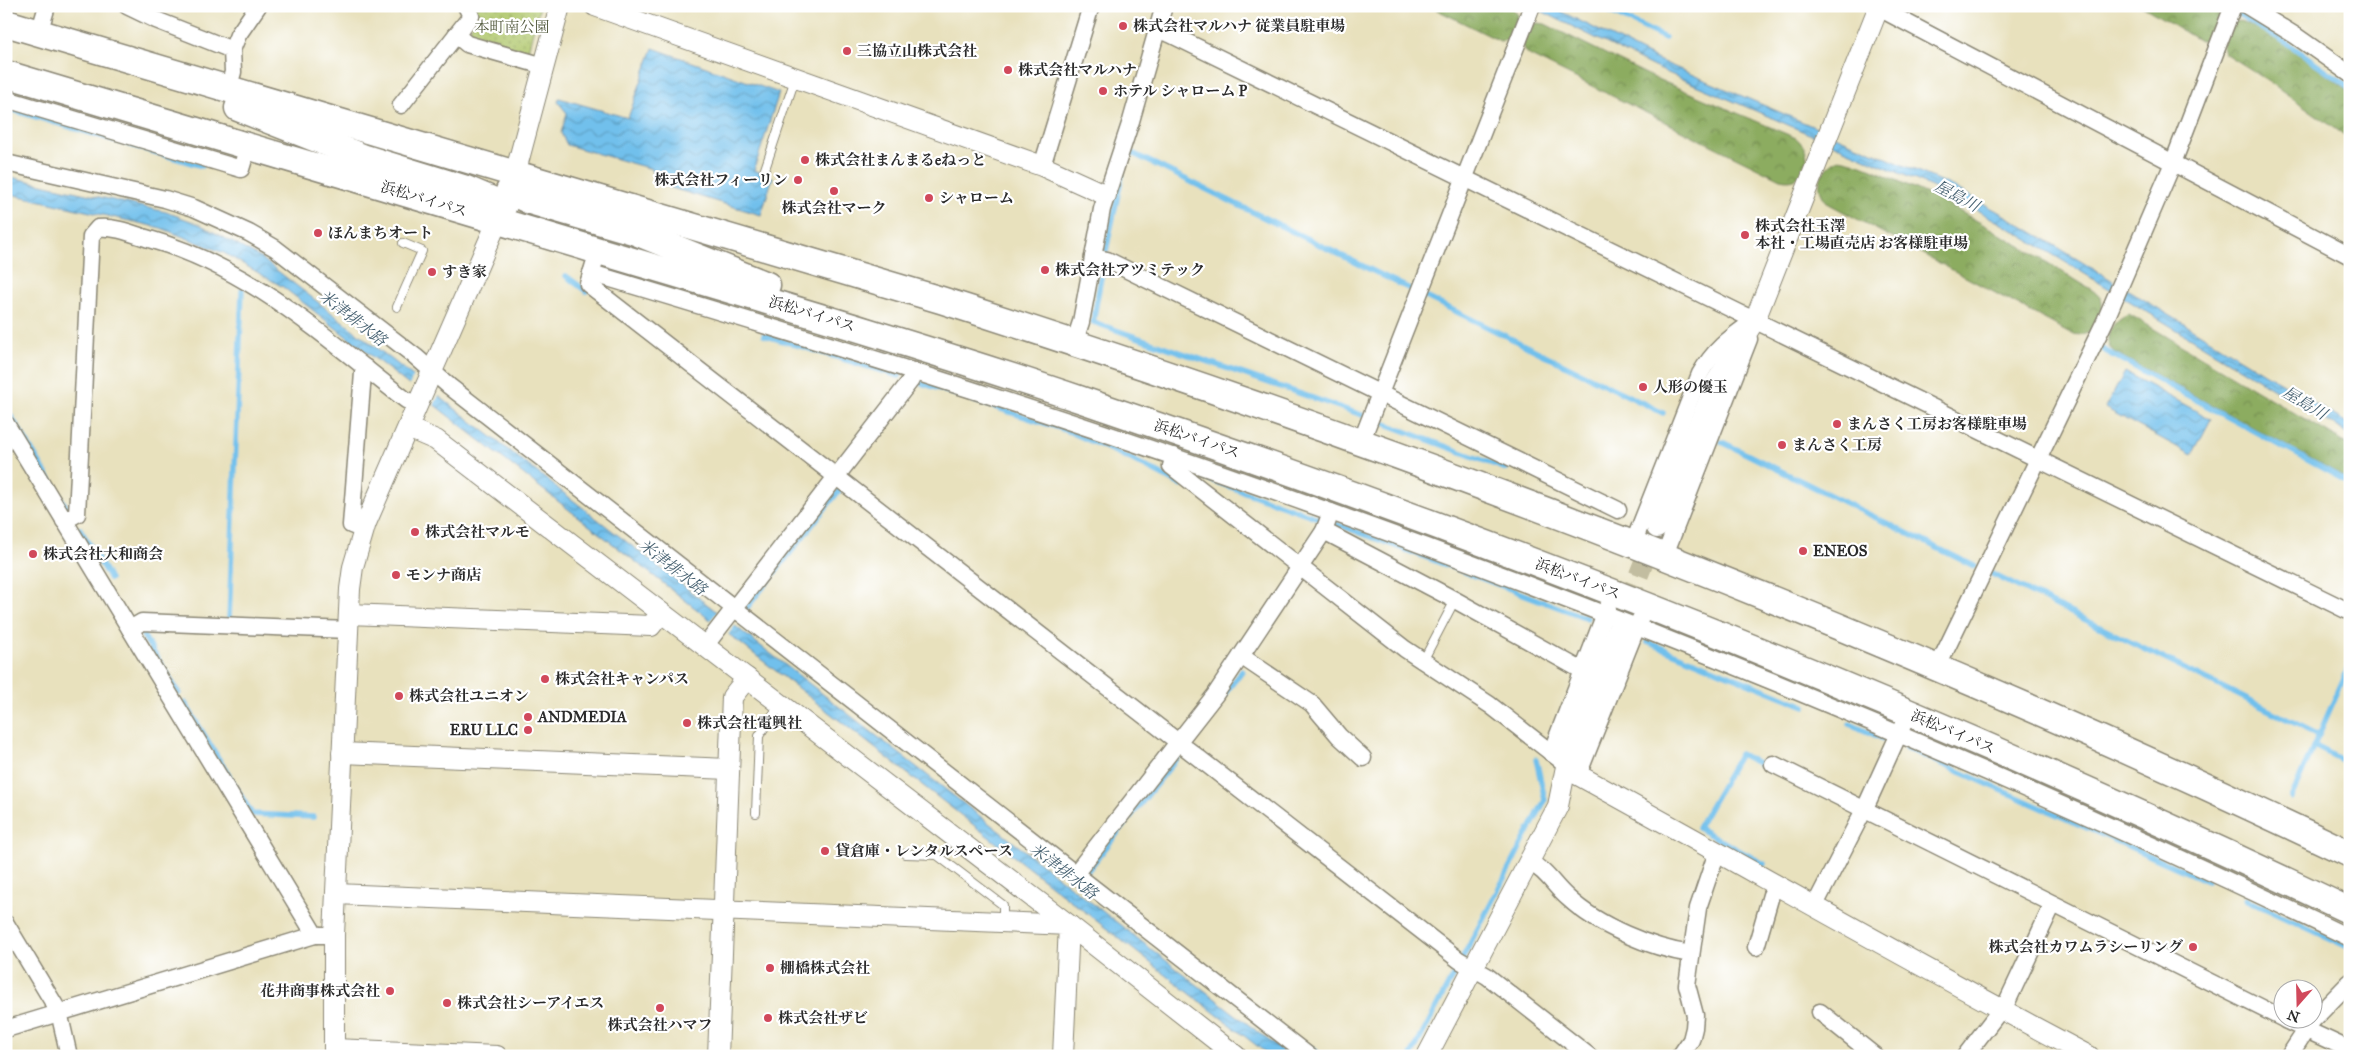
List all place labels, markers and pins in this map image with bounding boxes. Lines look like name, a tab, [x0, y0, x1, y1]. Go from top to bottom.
place label: 株式会社マルハナ 従業員駐車場	[1133, 17, 1345, 35]
marker: 株式会社マルハナ 従業員駐車場	[1117, 20, 1129, 32]
place label: 三協立山株式会社	[857, 42, 977, 60]
marker: 三協立山株式会社	[841, 45, 853, 57]
place label: 株式会社マルハナ	[1018, 61, 1137, 79]
marker: 株式会社マルハナ	[1002, 64, 1014, 76]
place label: ホテル シャローム P	[1113, 82, 1247, 100]
marker: ホテル シャローム P	[1097, 85, 1109, 97]
place label: 株式会社まんまるeねっと	[815, 151, 986, 169]
marker: 株式会社まんまるeねっと	[799, 154, 811, 166]
place label: 株式会社フィーリン	[654, 171, 788, 189]
marker: 株式会社フィーリン	[792, 174, 804, 186]
marker: 株式会社マーク	[828, 185, 840, 197]
place label: シャローム	[939, 189, 1014, 207]
marker: シャローム	[923, 192, 935, 204]
place label: 株式会社マーク	[781, 199, 887, 217]
place label: 株式会社玉澤 本社・工場直売店 お客様駐車場	[1755, 217, 1968, 252]
place label: ほんまちオート	[328, 224, 433, 242]
marker: ほんまちオート	[312, 227, 324, 239]
marker: 株式会社玉澤 本社・工場直売店 お客様駐車場	[1739, 229, 1751, 241]
place label: 株式会社アツミテック	[1055, 261, 1205, 279]
place label: すき家	[442, 263, 487, 281]
marker: 株式会社アツミテック	[1039, 264, 1051, 276]
marker: すき家	[426, 266, 438, 278]
place label: 人形の優玉	[1653, 378, 1728, 396]
marker: 人形の優玉	[1637, 381, 1649, 393]
place label: まんさく工房お客様駐車場	[1847, 415, 2027, 433]
marker: まんさく工房お客様駐車場	[1831, 418, 1843, 430]
place label: まんさく工房	[1792, 436, 1882, 454]
marker: まんさく工房	[1776, 439, 1788, 451]
place label: 株式会社マルモ	[425, 523, 530, 541]
marker: 株式会社マルモ	[409, 526, 421, 538]
place label: ENEOS	[1813, 542, 1868, 560]
place label: 株式会社大和商会	[43, 545, 163, 563]
marker: ENEOS	[1797, 545, 1809, 557]
marker: 株式会社大和商会	[27, 548, 39, 560]
place label: モンナ商店	[406, 566, 481, 584]
marker: モンナ商店	[390, 569, 402, 581]
place label: 株式会社キャンパス	[555, 670, 689, 688]
marker: 株式会社キャンパス	[539, 673, 551, 685]
place label: 株式会社ユニオン	[409, 687, 529, 705]
marker: 株式会社ユニオン	[393, 690, 405, 702]
place label: ANDMEDIA	[537, 708, 628, 726]
marker: ANDMEDIA	[522, 711, 534, 723]
place label: 株式会社電興社	[697, 714, 802, 732]
marker: 株式会社電興社	[681, 717, 693, 729]
place label: ERU LLC	[450, 721, 518, 739]
marker: ERU LLC	[522, 724, 534, 736]
place label: 貸倉庫・レンタルスペース	[835, 842, 1013, 860]
marker: 貸倉庫・レンタルスペース	[819, 845, 831, 857]
place label: 株式会社カワムラシーリング	[1988, 938, 2183, 956]
marker: 株式会社カワムラシーリング	[2187, 941, 2199, 953]
place label: 棚橋株式会社	[780, 959, 870, 977]
marker: 棚橋株式会社	[764, 962, 776, 974]
place label: 花井商事株式会社	[260, 982, 380, 1000]
marker: 花井商事株式会社	[384, 985, 396, 997]
place label: 株式会社シーアイエス	[457, 994, 604, 1012]
marker: 株式会社シーアイエス	[441, 997, 453, 1009]
marker: 株式会社ハマフ	[654, 1002, 666, 1014]
place label: 株式会社ザビ	[778, 1009, 868, 1027]
marker: 株式会社ザビ	[762, 1012, 774, 1024]
place label: 株式会社ハマフ	[607, 1016, 713, 1034]

